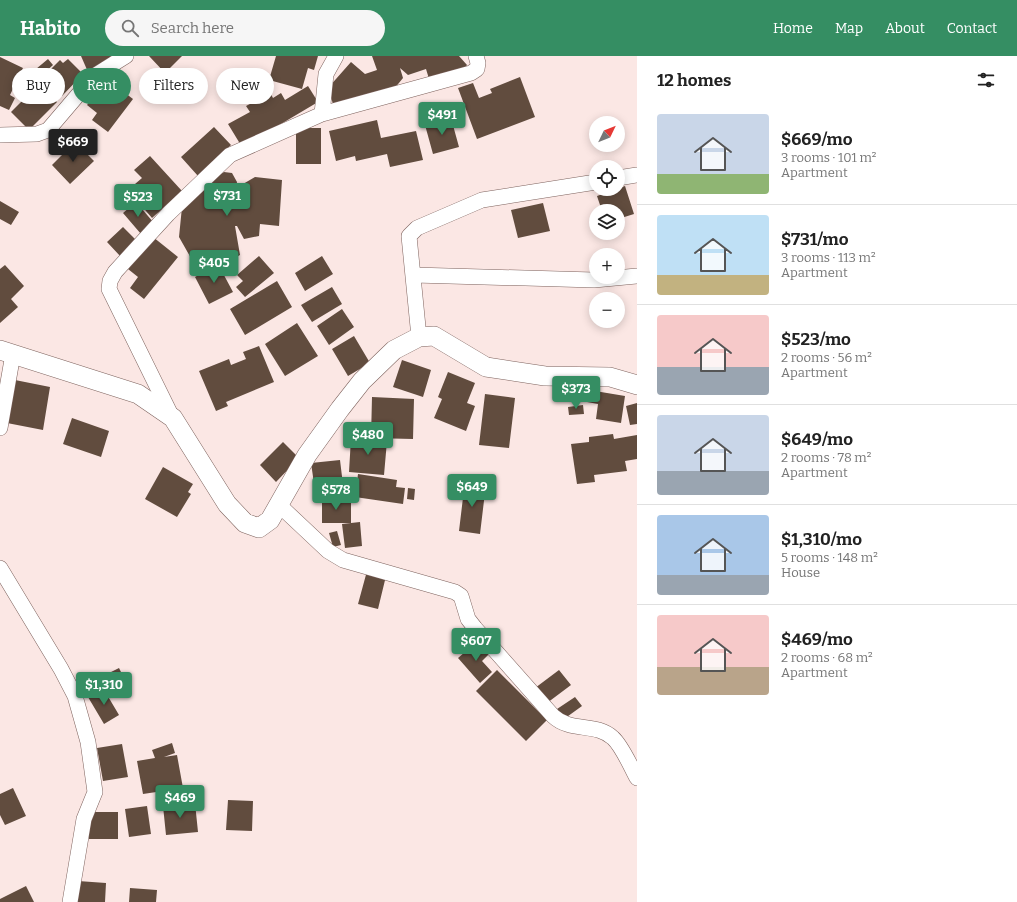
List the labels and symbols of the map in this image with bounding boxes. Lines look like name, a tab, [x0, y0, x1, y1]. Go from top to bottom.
pin: $491	[418, 102, 466, 136]
north arrow	[589, 116, 625, 152]
pin: $669	[49, 129, 97, 163]
pin: $731	[203, 183, 251, 217]
pin: $523	[114, 184, 162, 218]
pin: $405	[190, 250, 238, 284]
pin: $373	[552, 376, 600, 410]
pin: $480	[344, 422, 392, 456]
pin: $649	[448, 474, 496, 508]
pin: $578	[312, 477, 360, 511]
pin: $607	[452, 628, 500, 662]
pin: $1,310	[71, 672, 137, 706]
pin: $469	[156, 785, 204, 819]

